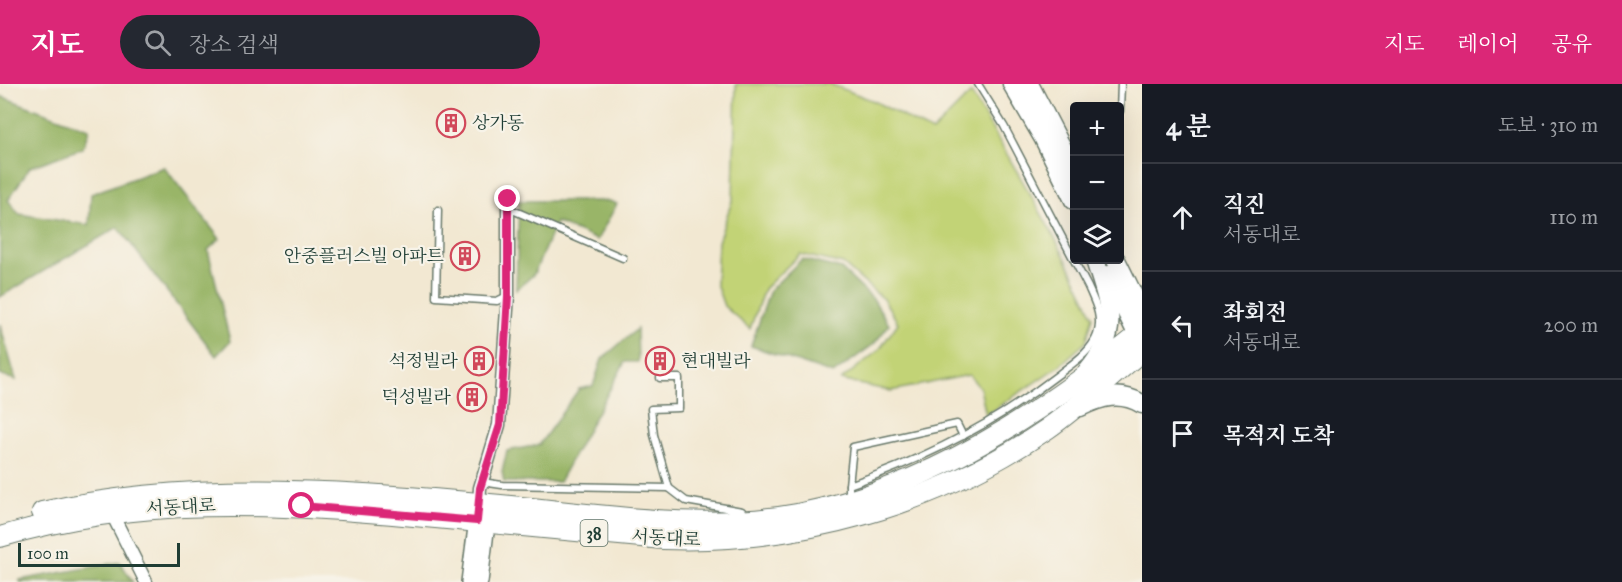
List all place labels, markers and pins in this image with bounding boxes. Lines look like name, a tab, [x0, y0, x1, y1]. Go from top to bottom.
building icon: 상가동	[435, 107, 467, 139]
place label: 상가동	[472, 112, 524, 134]
building icon: 안중플러스빌 아파트	[449, 240, 481, 272]
place label: 안중플러스빌 아파트	[284, 245, 445, 267]
building icon: 석정빌라	[463, 345, 495, 377]
building icon: 현대빌라	[644, 345, 676, 377]
place label: 석정빌라	[388, 350, 459, 372]
place label: 현대빌라	[681, 350, 751, 372]
building icon: 덕성빌라	[456, 381, 488, 413]
place label: 덕성빌라	[381, 386, 452, 408]

